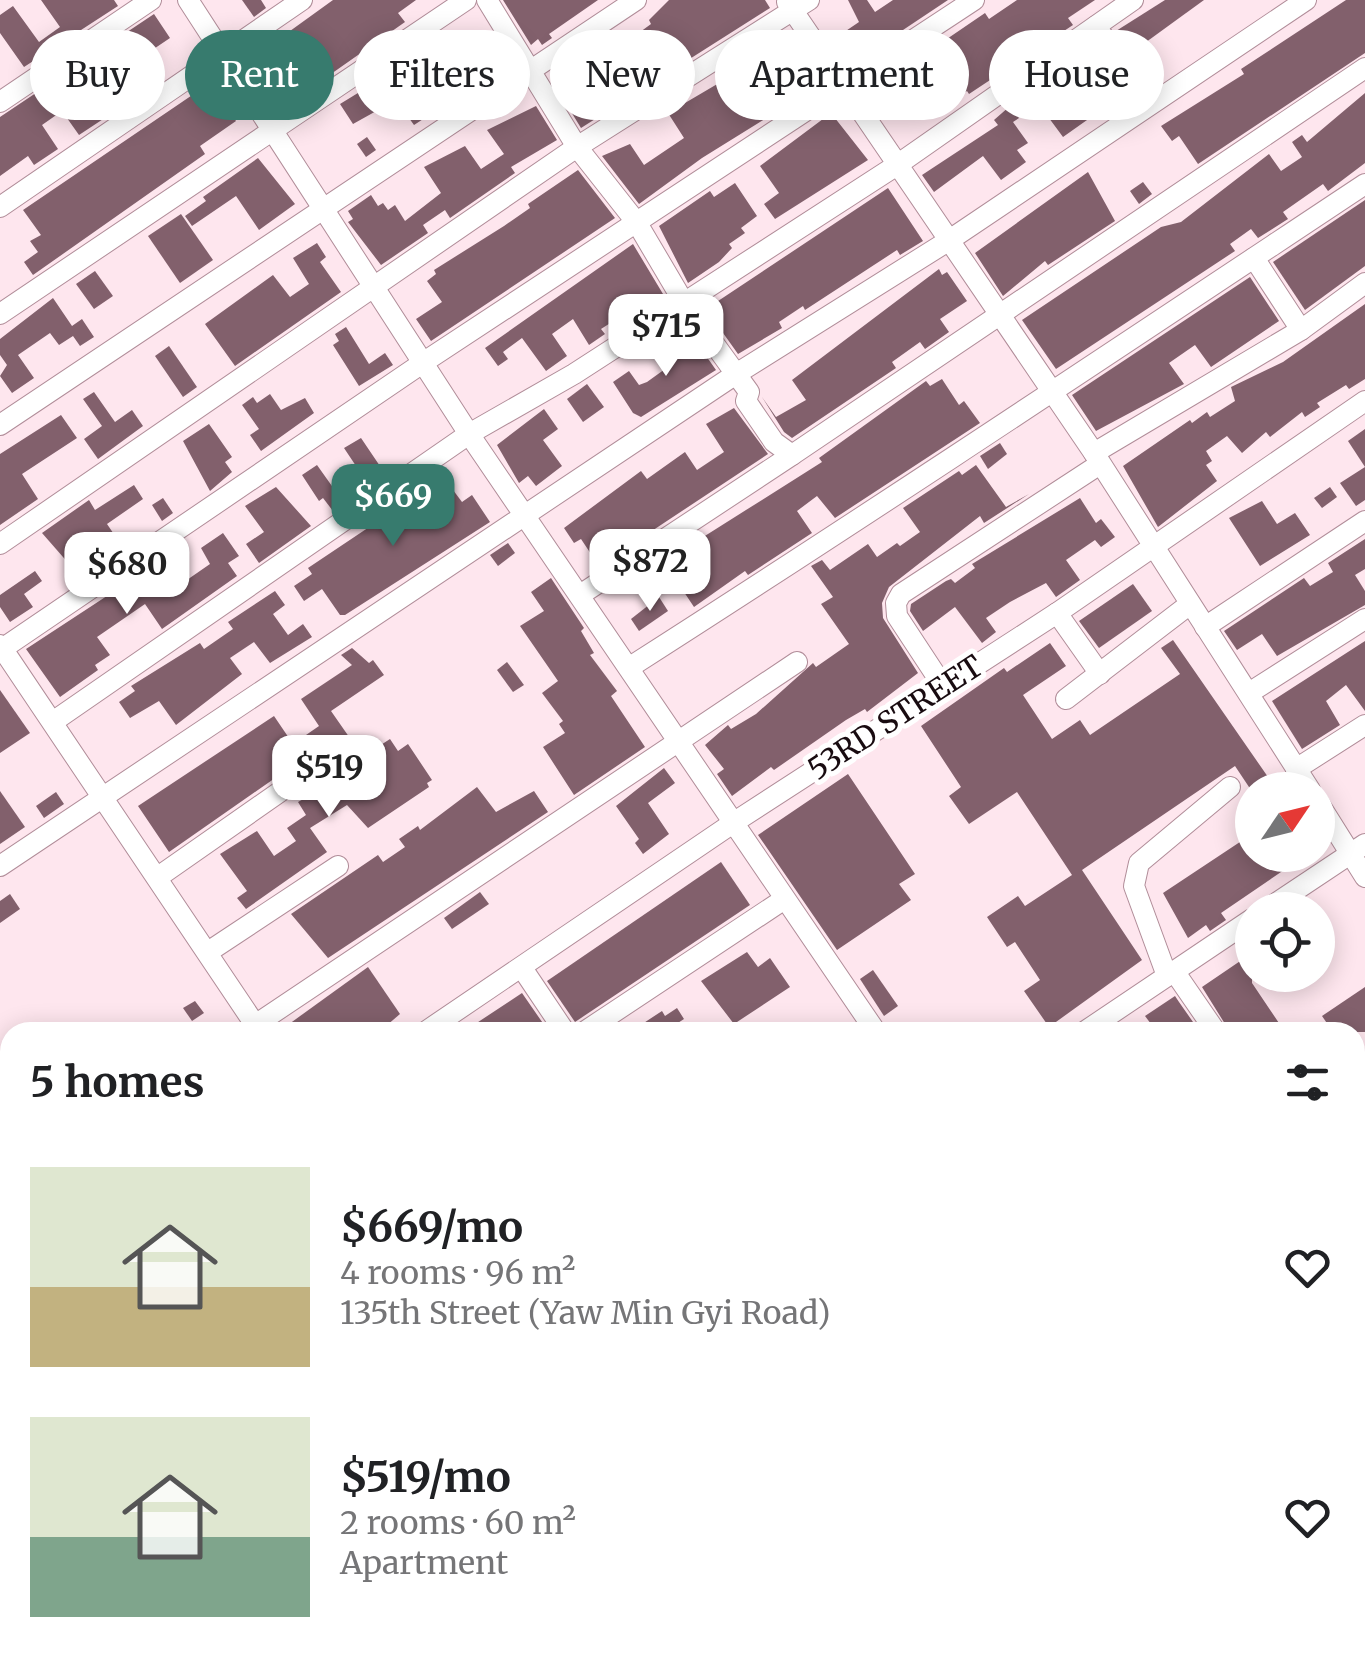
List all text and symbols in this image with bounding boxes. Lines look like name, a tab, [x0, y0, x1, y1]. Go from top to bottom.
chip: Buy	[30, 30, 165, 120]
chip: Rent	[185, 30, 334, 120]
chip: Filters	[354, 30, 530, 120]
chip: New	[550, 30, 695, 120]
chip: Apartment	[715, 30, 969, 120]
chip: House	[989, 30, 1164, 120]
pin: $715	[607, 294, 725, 379]
text: $715	[630, 306, 702, 346]
pin: $669	[334, 464, 452, 549]
text: $669	[353, 476, 433, 516]
pin: $872	[591, 529, 709, 614]
pin: $680	[68, 532, 186, 617]
text: $872	[611, 541, 689, 581]
text: $680	[86, 544, 168, 584]
street label: 53RD STREET	[800, 646, 990, 788]
pin: $519	[270, 735, 388, 820]
text: $519	[294, 747, 364, 787]
north arrow	[1235, 772, 1335, 872]
map controls	[1235, 772, 1335, 992]
button: locate	[1235, 892, 1335, 992]
icon: filters	[1280, 1055, 1335, 1110]
text: 5 homes	[30, 1056, 204, 1108]
text: $669/mo	[340, 1201, 523, 1253]
icon: home	[110, 1207, 230, 1327]
icon: heart	[1280, 1240, 1335, 1295]
text: 4 rooms · 96 m²	[340, 1253, 575, 1293]
text: 135th Street (Yaw Min Gyi Road)	[340, 1293, 831, 1333]
text: $519/mo	[340, 1451, 511, 1503]
icon: home	[110, 1457, 230, 1577]
icon: heart	[1280, 1490, 1335, 1545]
text: 2 rooms · 60 m²	[340, 1503, 576, 1543]
text: Apartment	[340, 1543, 508, 1583]

